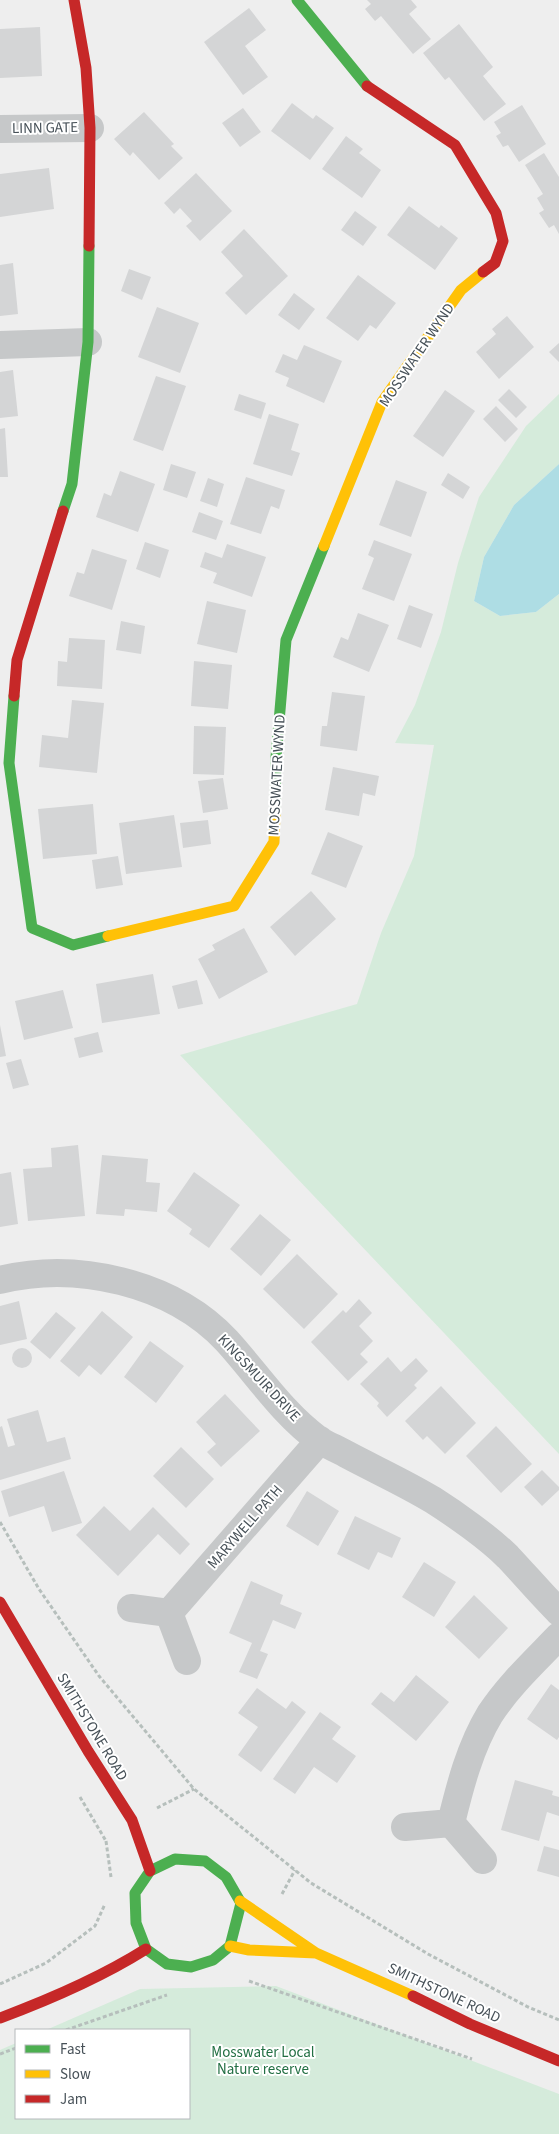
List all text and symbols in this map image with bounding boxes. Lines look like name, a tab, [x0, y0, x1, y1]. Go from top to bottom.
street label: LINN GATE	[12, 117, 78, 139]
street label: MOSSWATER WYND	[374, 299, 460, 411]
street label: MOSSWATER WYND	[263, 714, 291, 836]
street label: KINGSMUIR DRIVE	[213, 1330, 305, 1427]
street label: MARYWELL PATH	[203, 1481, 287, 1573]
street label: SMITHSTONE ROAD	[51, 1669, 133, 1785]
street label: SMITHSTONE ROAD	[384, 1958, 504, 2028]
legend	[15, 2029, 190, 2119]
text: Fast	[60, 2039, 86, 2060]
park label: Mosswater Local Nature reserve	[211, 2042, 315, 2080]
text: Slow	[60, 2064, 91, 2085]
text: Jam	[60, 2089, 87, 2110]

